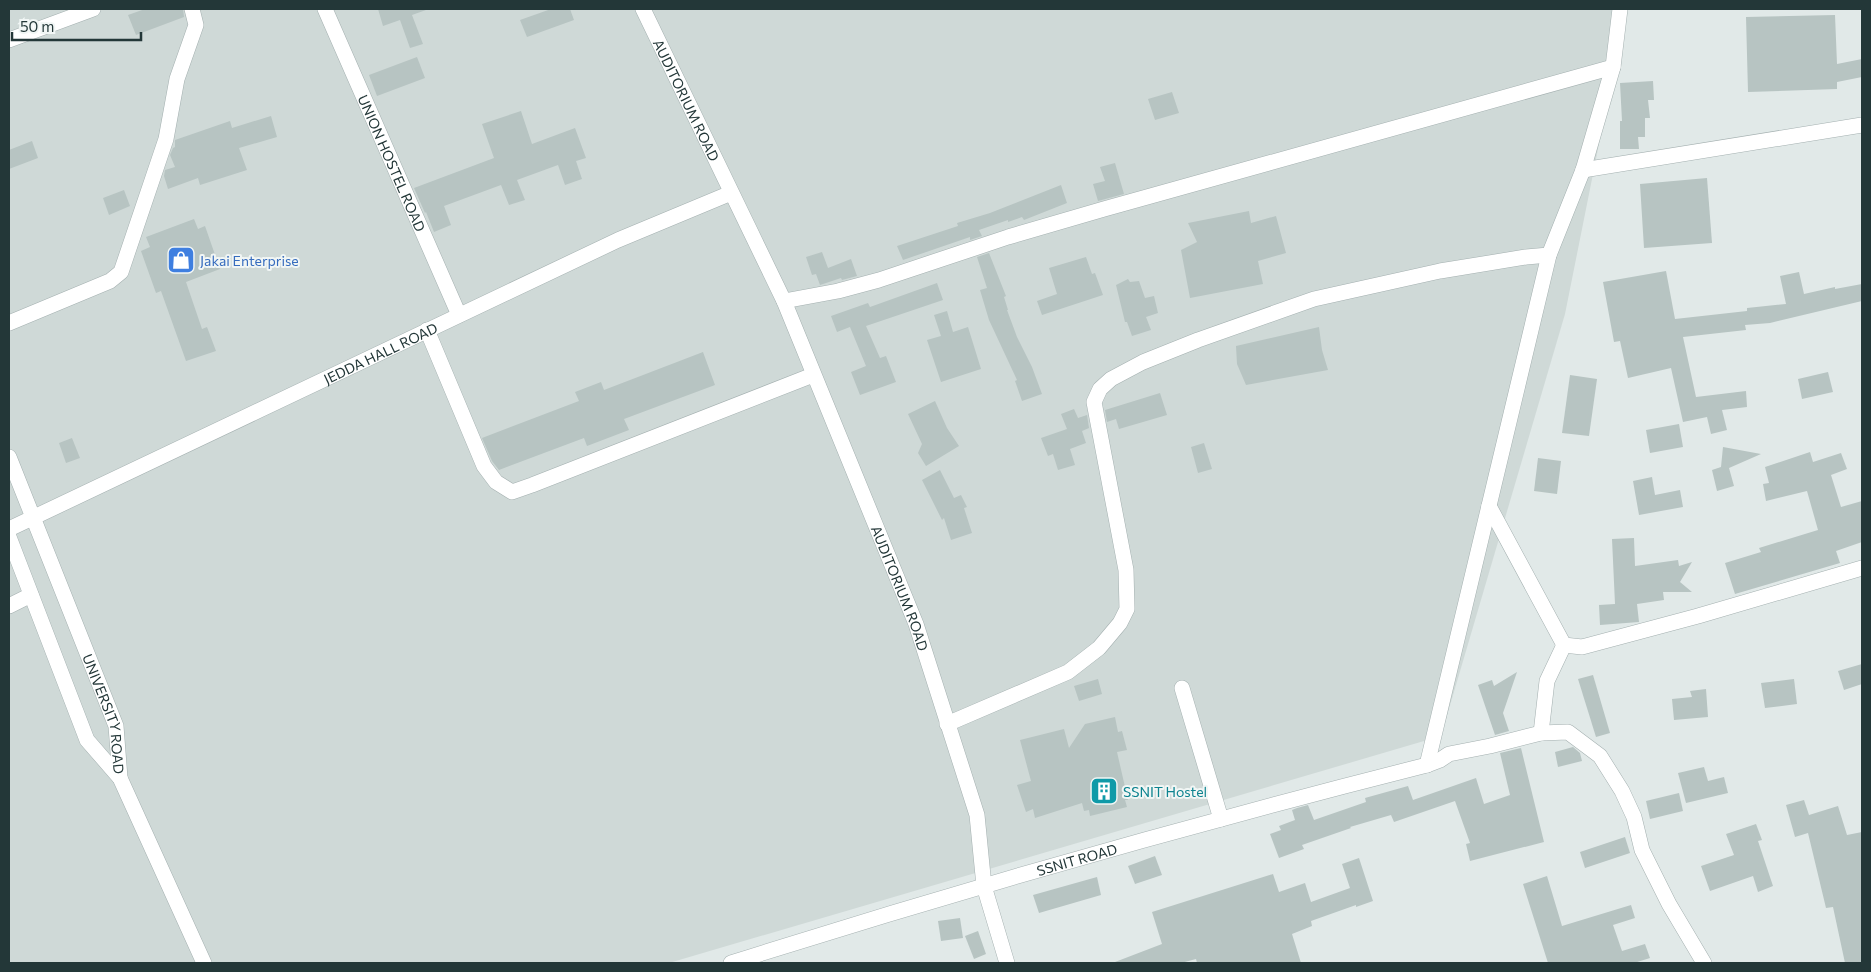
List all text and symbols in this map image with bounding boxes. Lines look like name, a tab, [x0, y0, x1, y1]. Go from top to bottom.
scale bar	[12, 10, 141, 42]
text: 50 m	[20, 17, 54, 35]
street label: AUDITORIUM ROAD	[650, 36, 724, 164]
street label: UNION HOSTEL ROAD	[355, 92, 430, 234]
shop icon: Jakai Enterprise	[166, 245, 196, 275]
place label: Jakai Enterprise	[200, 252, 299, 269]
street label: JEDDA HALL ROAD	[321, 319, 440, 387]
street label: AUDITORIUM ROAD	[868, 523, 932, 653]
street label: UNIVERSITY ROAD	[80, 651, 128, 775]
building icon: SSNIT Hostel	[1089, 776, 1119, 806]
place label: SSNIT Hostel	[1123, 783, 1207, 800]
street label: SSNIT ROAD	[1035, 840, 1119, 879]

